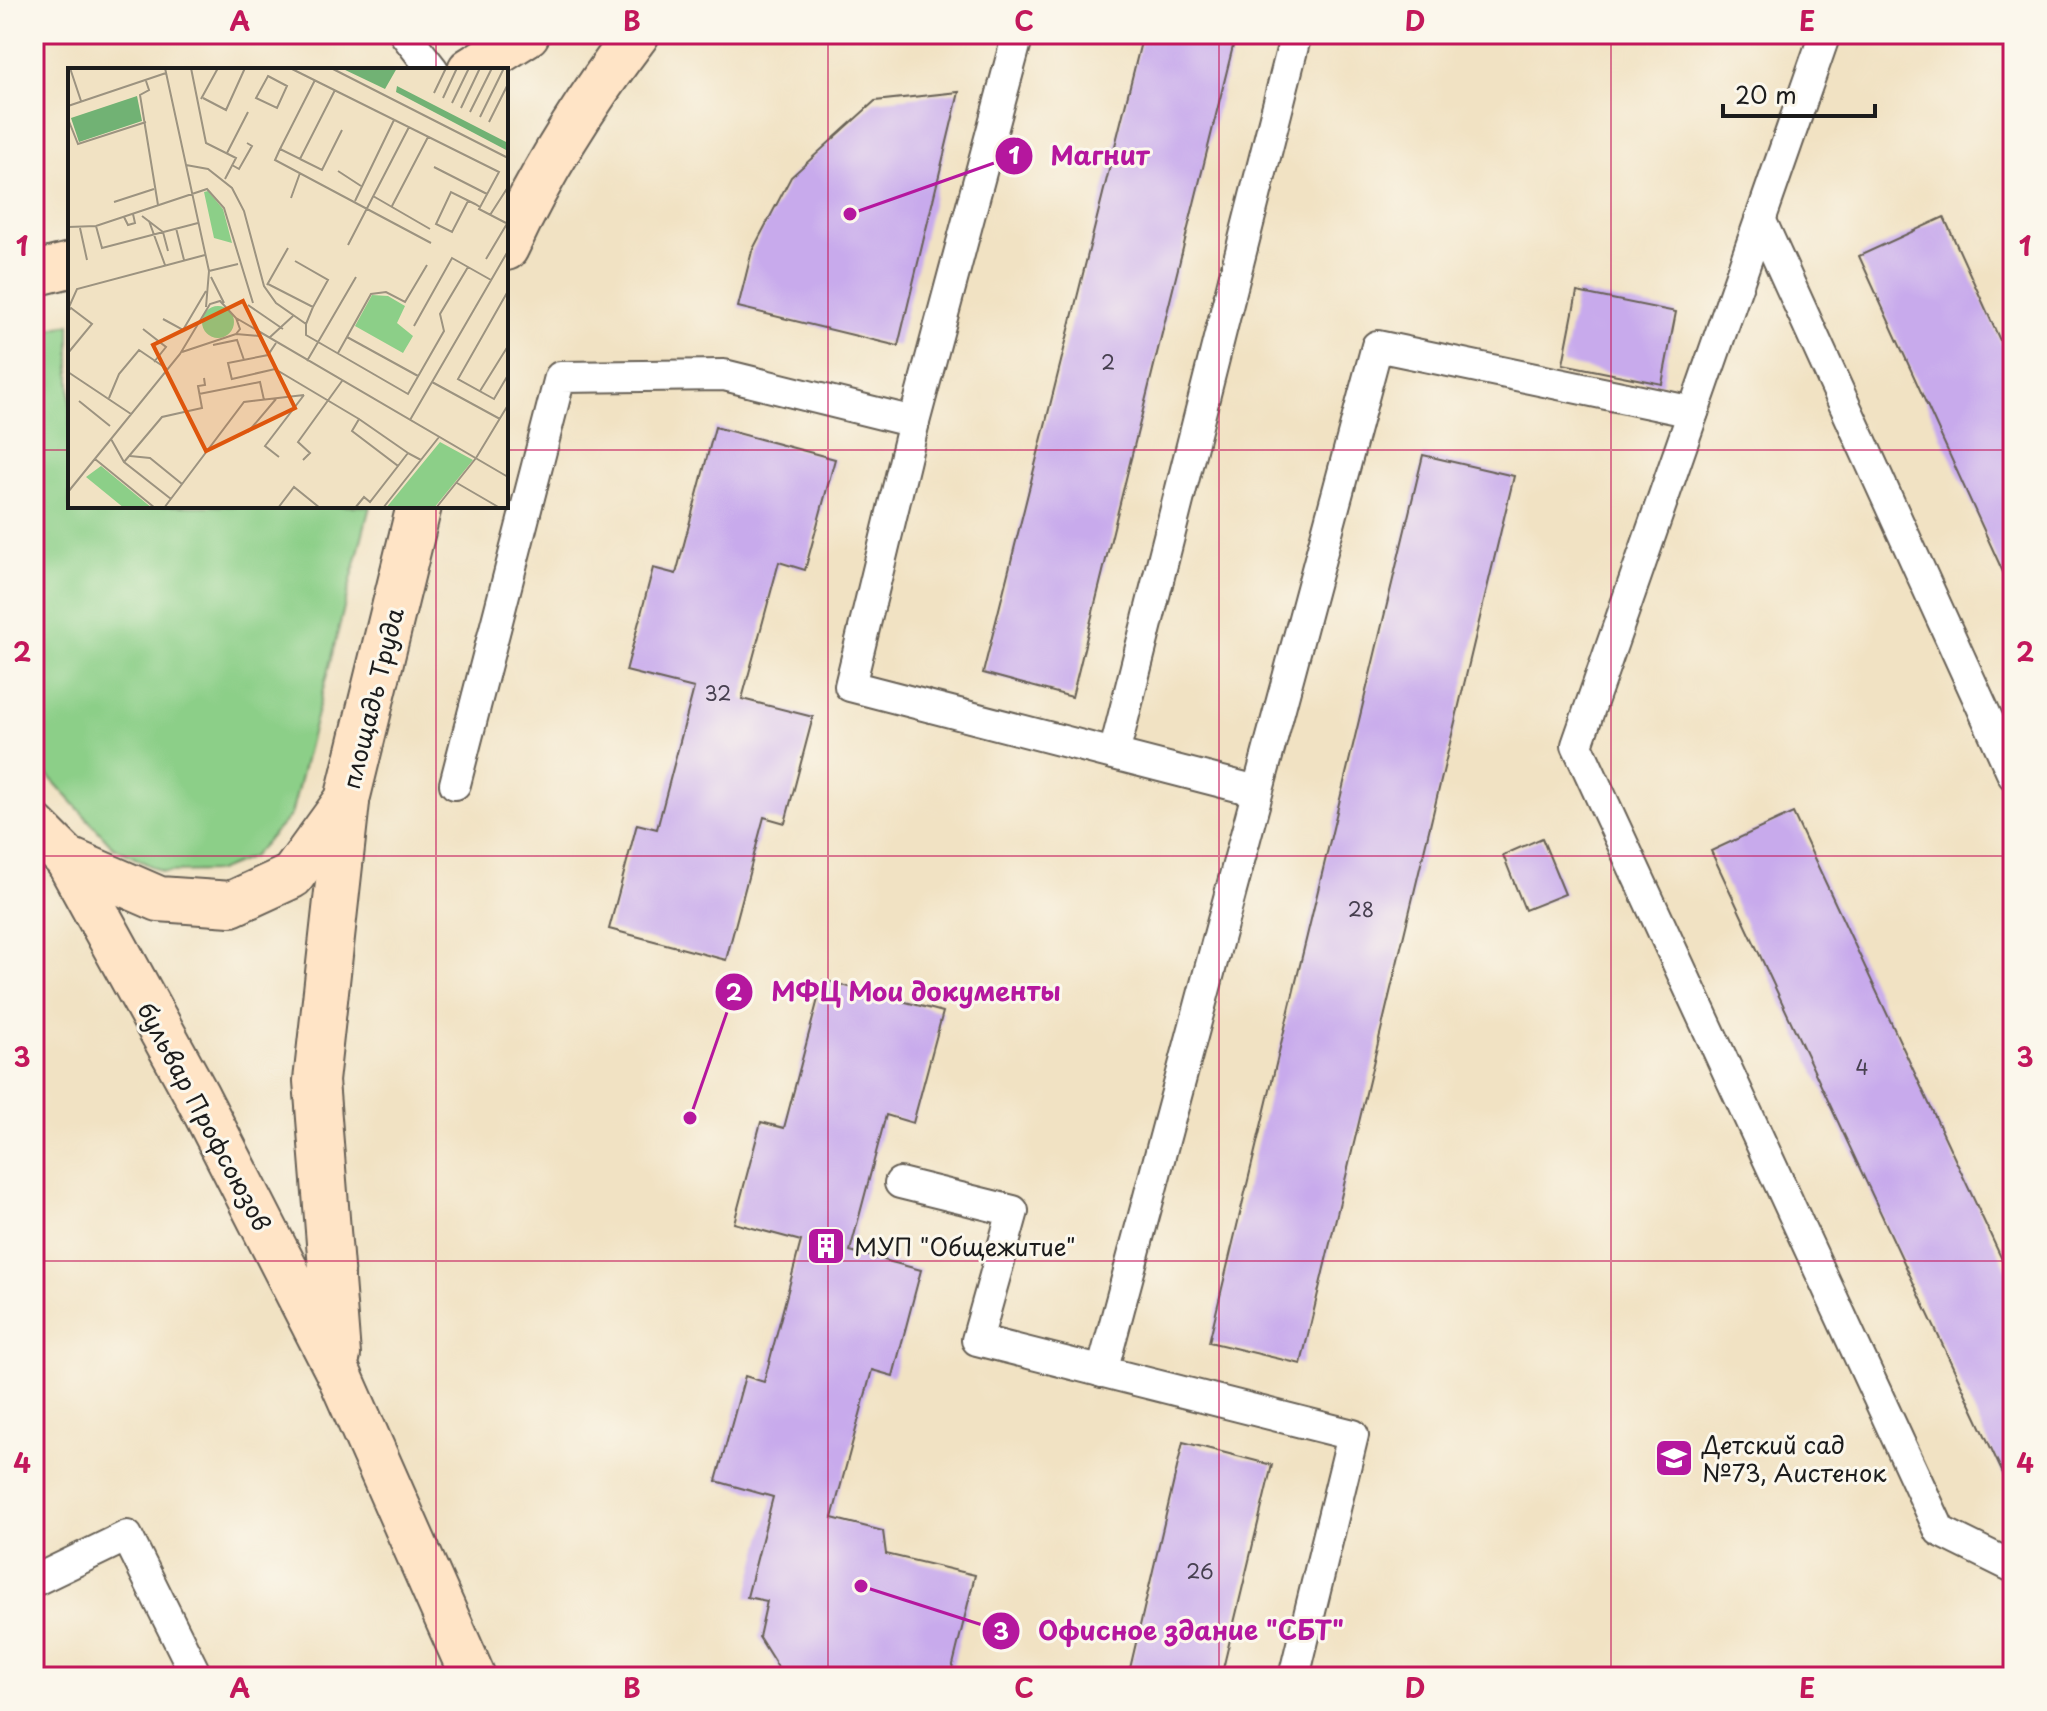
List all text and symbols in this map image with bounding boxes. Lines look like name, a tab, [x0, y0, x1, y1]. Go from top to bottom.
text: A	[230, 1, 250, 40]
text: B	[623, 1, 641, 40]
text: C	[1014, 1, 1034, 40]
text: D	[1405, 1, 1425, 40]
text: E	[1799, 1, 1815, 40]
inset map	[68, 68, 508, 508]
scale bar	[1723, 68, 1875, 118]
text: 20 m	[1735, 76, 1797, 112]
callout: Магнит	[994, 131, 1165, 181]
text: Магнит	[1051, 135, 1151, 174]
text: 1	[1008, 136, 1020, 172]
text: 1	[16, 226, 28, 265]
text: 1	[2019, 226, 2031, 265]
house number: 2	[1101, 347, 1115, 377]
street label: площадь Труда	[332, 604, 412, 792]
text: 2	[13, 632, 31, 671]
text: 2	[2016, 632, 2034, 671]
house number: 32	[705, 678, 731, 708]
house number: 28	[1348, 894, 1374, 924]
callout: МФЦ Мои документы	[714, 967, 1078, 1017]
text: МФЦ Мои документы	[771, 971, 1061, 1010]
text: 2	[726, 973, 743, 1009]
street label: бульвар Профсоюзов	[129, 995, 281, 1237]
text: 3	[13, 1037, 31, 1076]
text: 3	[2016, 1037, 2034, 1076]
house number: 4	[1855, 1052, 1869, 1082]
building icon: МУП "Общежитие"	[805, 1225, 847, 1267]
place label: МУП "Общежитие"	[854, 1228, 1076, 1264]
place label: Детский сад №73, Аистенок	[1701, 1426, 1887, 1490]
school or university icon: Детский сад №73, Аистенок	[1653, 1437, 1695, 1479]
text: 4	[13, 1443, 31, 1482]
text: 4	[2016, 1443, 2034, 1482]
house number: 26	[1186, 1556, 1214, 1586]
callout: Офисное здание "СБТ"	[981, 1606, 1361, 1656]
text: Офисное здание "СБТ"	[1038, 1610, 1344, 1649]
text: 3	[993, 1612, 1009, 1648]
text: A	[230, 1668, 250, 1707]
text: B	[623, 1668, 641, 1707]
text: C	[1014, 1668, 1034, 1707]
text: D	[1405, 1668, 1425, 1707]
text: E	[1799, 1668, 1815, 1707]

